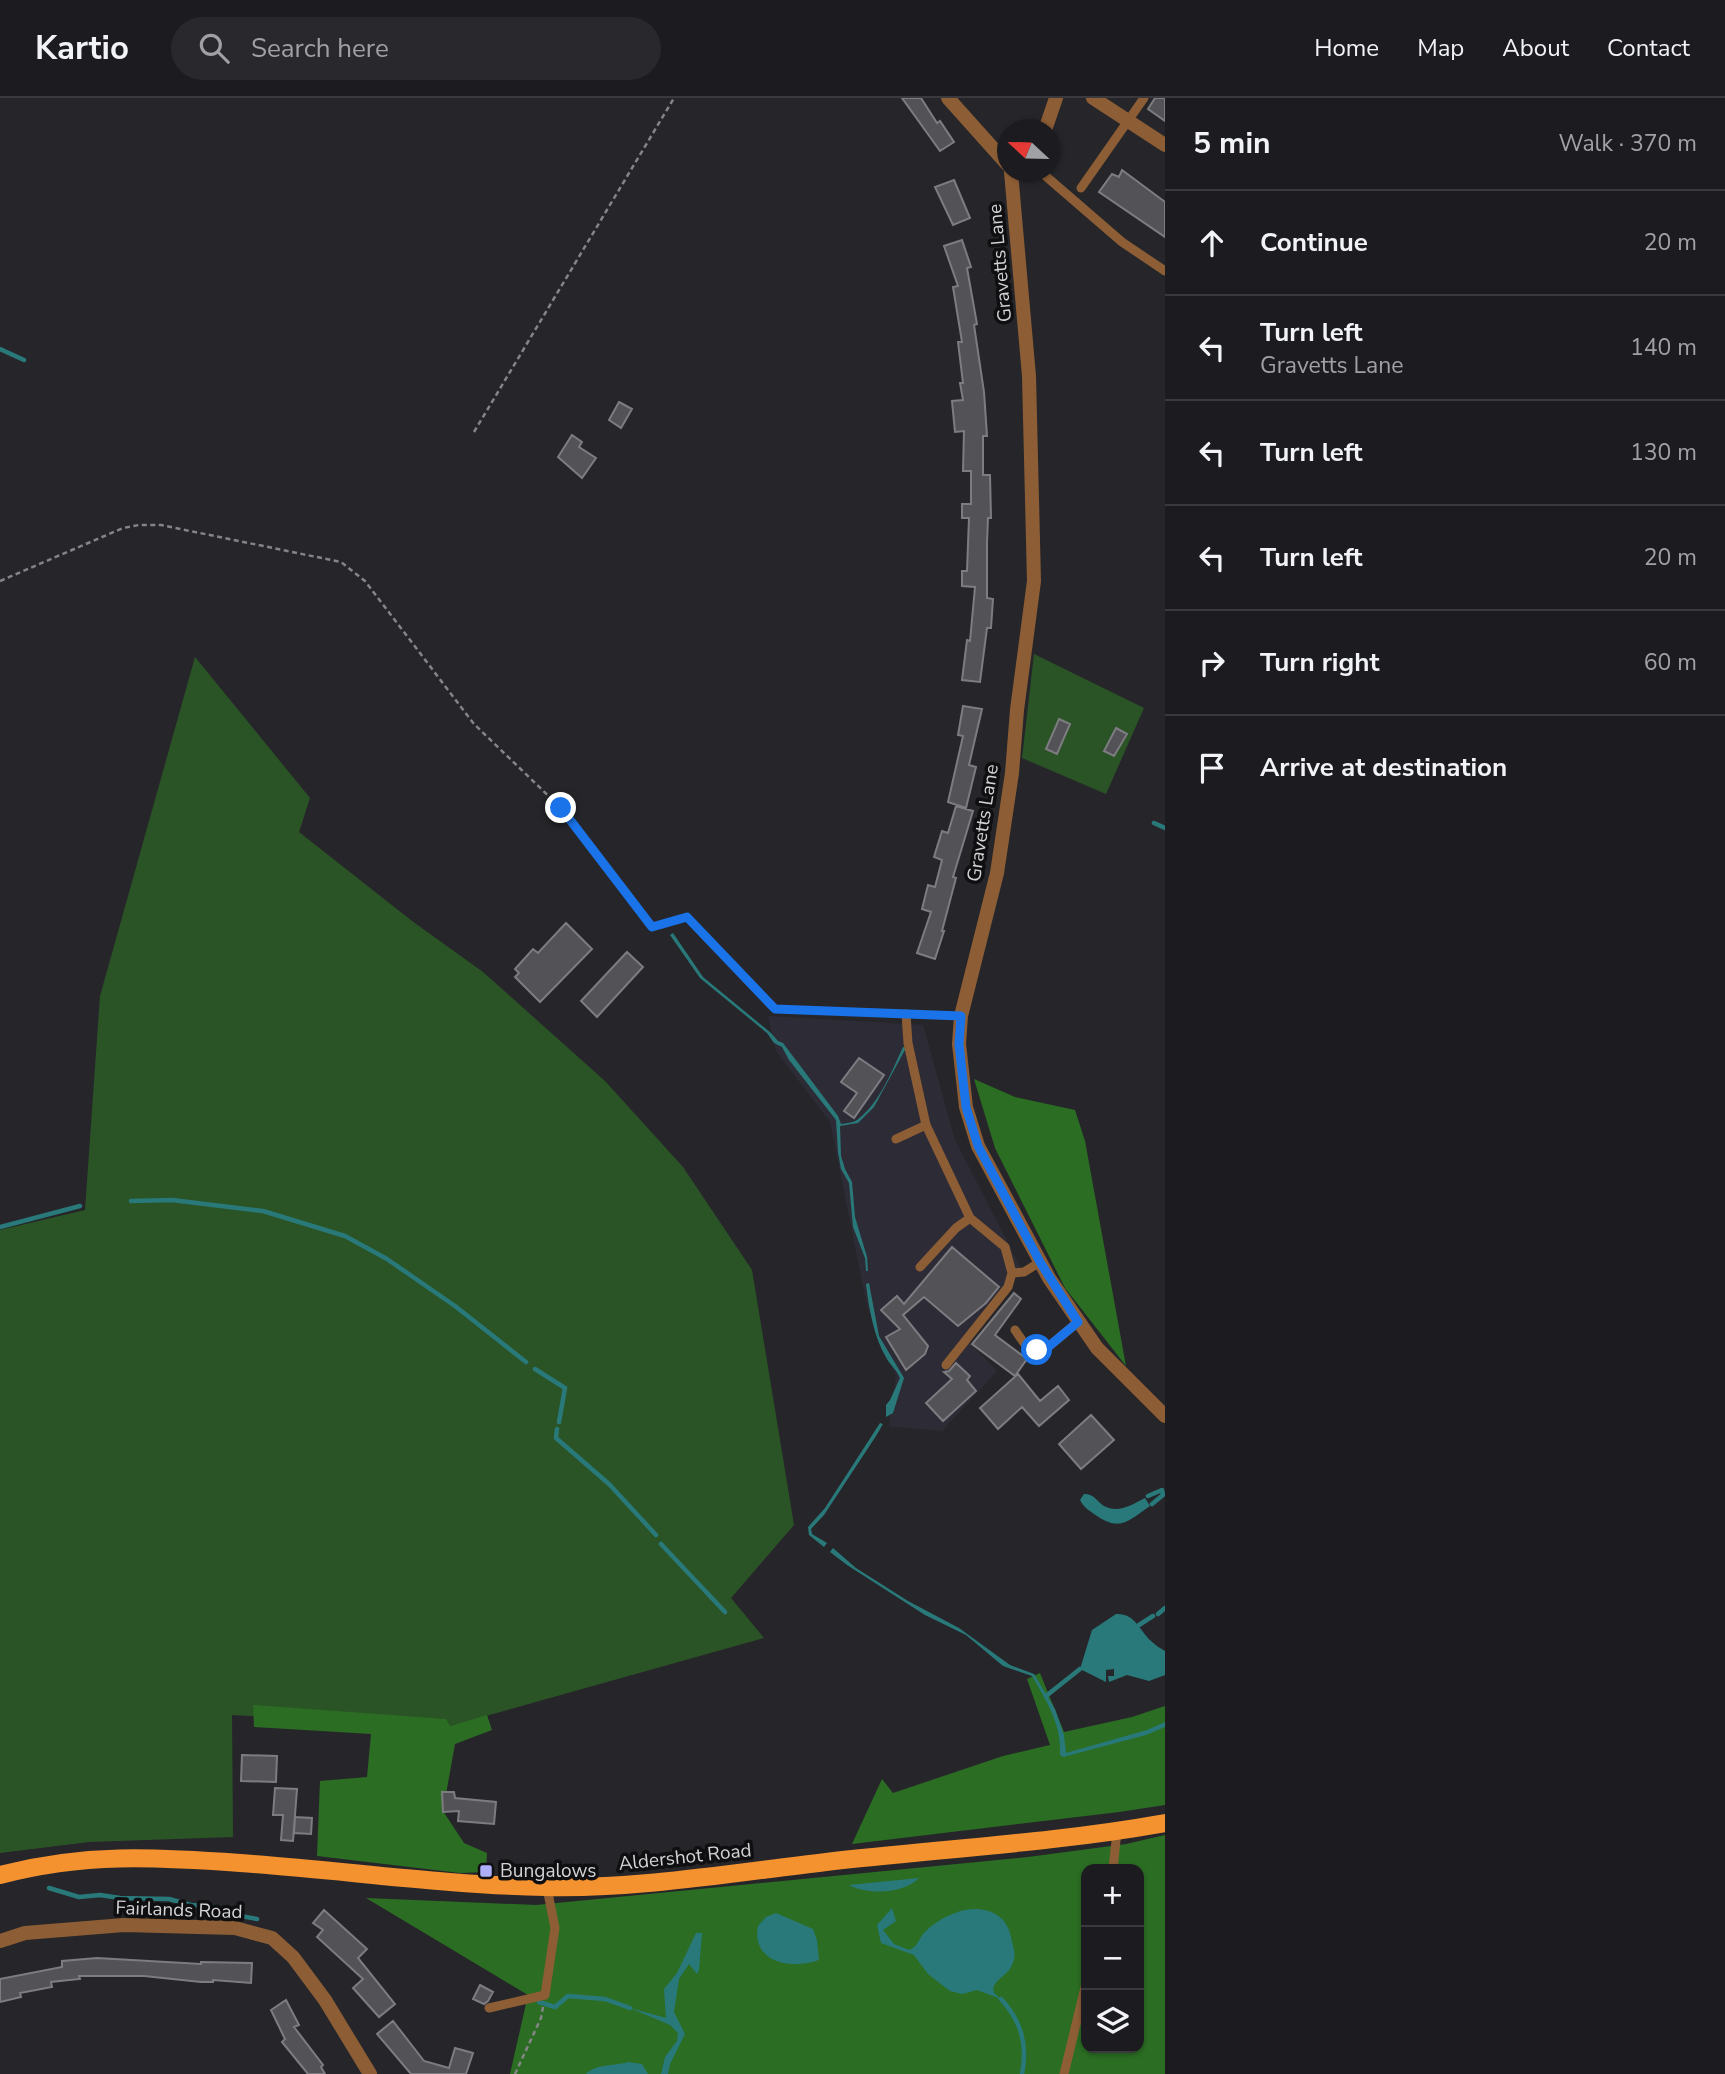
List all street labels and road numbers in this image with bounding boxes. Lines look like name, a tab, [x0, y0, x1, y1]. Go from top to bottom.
street label: Gravetts Lane	[982, 203, 1018, 323]
street label: Gravetts Lane	[961, 762, 1005, 884]
street label: Aldershot Road	[617, 1837, 753, 1877]
street label: Fairlands Road	[115, 1895, 243, 1925]

